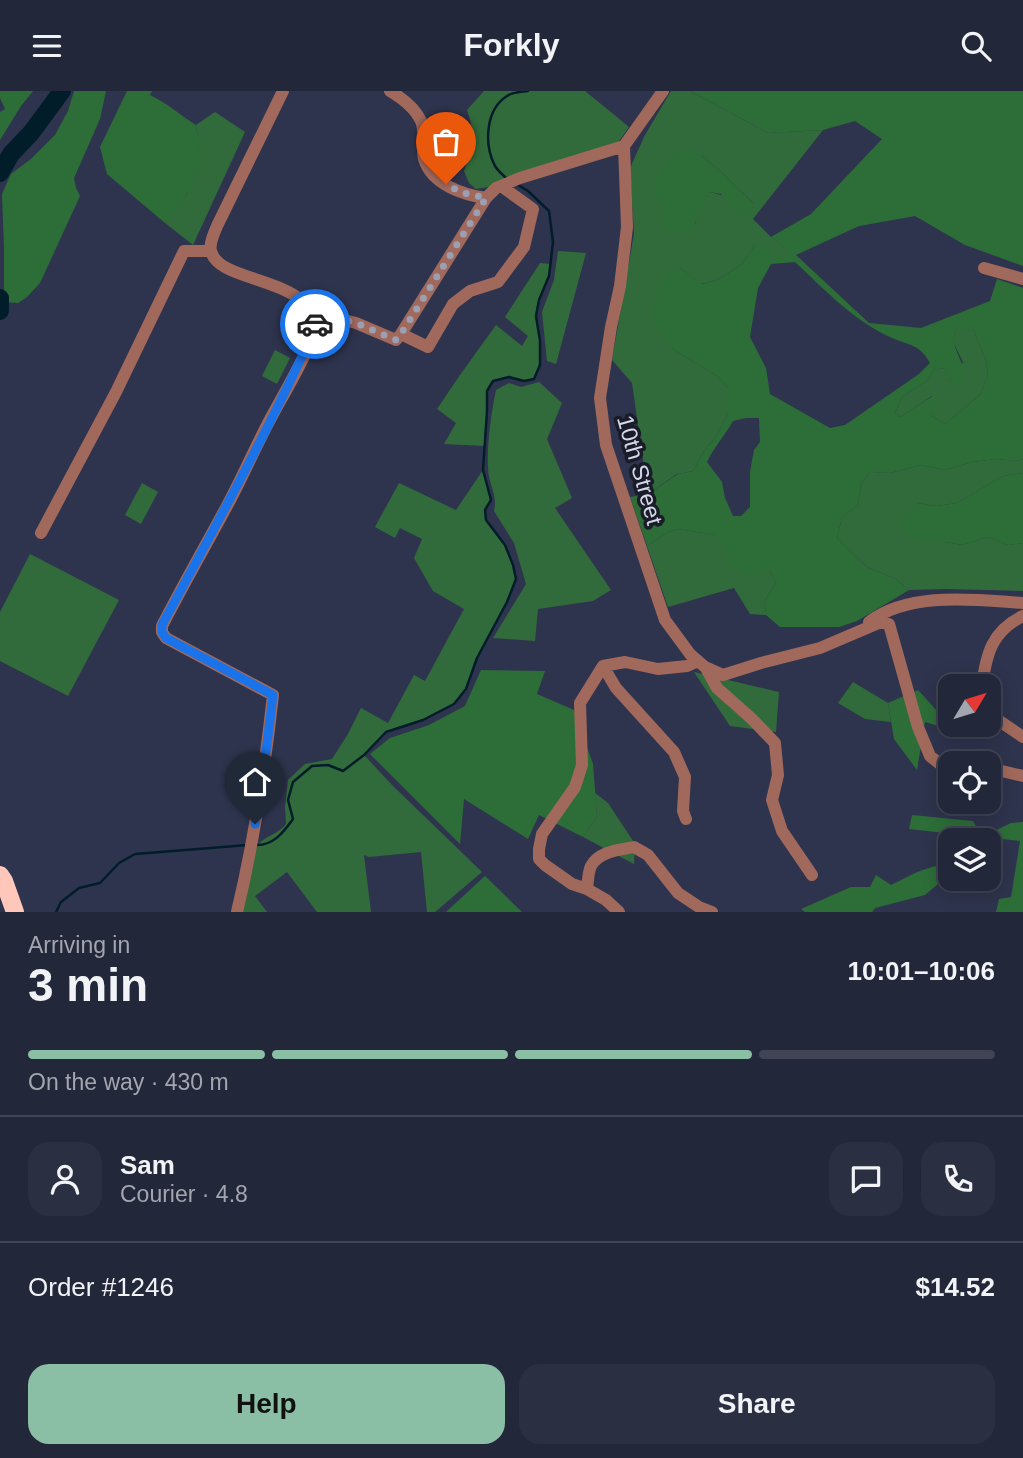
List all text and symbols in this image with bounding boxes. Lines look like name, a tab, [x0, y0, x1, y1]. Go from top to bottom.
icon: menu	[28, 27, 66, 65]
text: Forkly	[463, 27, 560, 63]
icon: search	[957, 27, 995, 65]
pin	[416, 112, 476, 184]
icon: bag	[427, 123, 465, 161]
courier	[280, 289, 350, 359]
icon: car	[296, 305, 334, 343]
street label: 10th Street	[612, 412, 668, 528]
north arrow	[938, 674, 1001, 737]
map controls	[938, 674, 1001, 891]
button: locate	[938, 751, 1001, 814]
pin	[225, 752, 285, 824]
icon: home	[236, 763, 274, 801]
button: layers	[938, 828, 1001, 891]
text: Arriving in	[28, 932, 130, 958]
text: 10:01–10:06	[848, 956, 995, 986]
text: 3 min	[28, 959, 148, 1011]
text: On the way · 430 m	[28, 1069, 229, 1095]
button: person	[28, 1142, 102, 1216]
button: chat	[829, 1142, 903, 1216]
button: phone	[921, 1142, 995, 1216]
text: Sam	[120, 1150, 175, 1180]
text: Courier · 4.8	[120, 1181, 248, 1207]
text: Order #1246	[28, 1272, 174, 1302]
text: $14.52	[915, 1272, 995, 1302]
button: Help	[28, 1364, 505, 1444]
button: Share	[519, 1364, 995, 1444]

